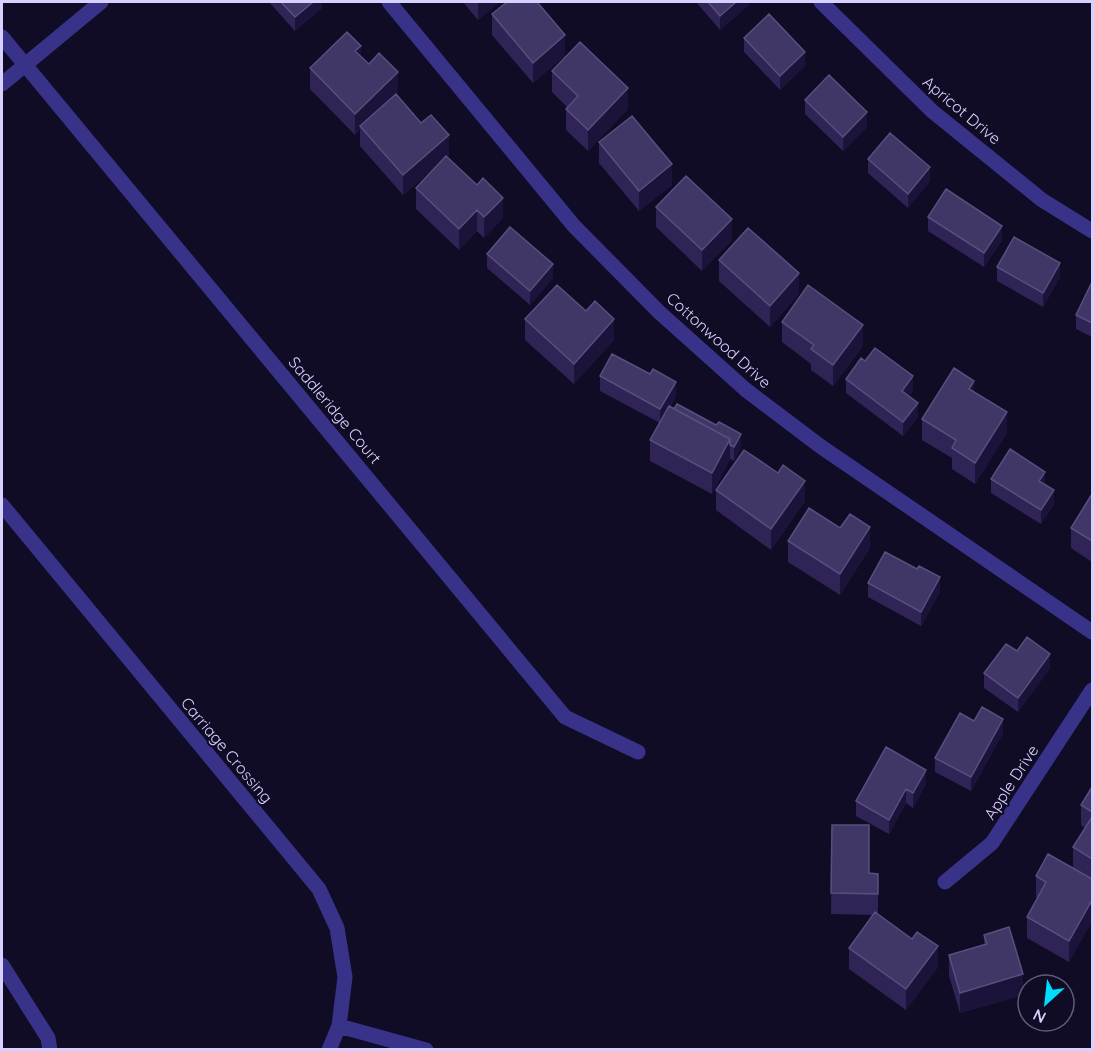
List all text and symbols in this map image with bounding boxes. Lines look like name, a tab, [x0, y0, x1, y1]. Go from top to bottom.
street label: Apricot Drive	[919, 72, 1005, 148]
street label: Cottonwood Drive	[663, 288, 775, 392]
street label: Saddleridge Court	[284, 352, 386, 468]
street label: Carriage Crossing	[177, 693, 277, 807]
street label: Apple Drive	[979, 741, 1043, 823]
north arrow	[1016, 973, 1076, 1033]
text: N	[1029, 1005, 1049, 1028]

